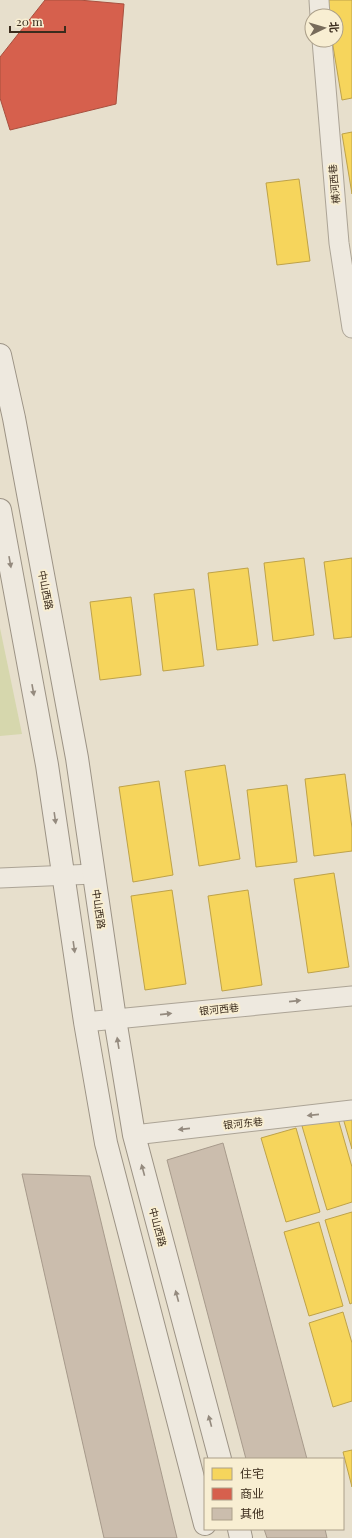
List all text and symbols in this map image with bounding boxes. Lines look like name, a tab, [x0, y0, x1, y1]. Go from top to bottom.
scale bar	[10, 8, 65, 34]
north arrow	[304, 8, 344, 48]
text: 20 m	[16, 13, 43, 29]
text: 北	[327, 21, 342, 33]
street label: 横河西巷	[325, 163, 343, 205]
one-way arrow	[7, 556, 13, 568]
street label: 中山西路	[35, 569, 57, 611]
one-way arrow	[30, 684, 36, 696]
one-way arrow	[52, 812, 58, 824]
street label: 中山西路	[89, 888, 109, 930]
one-way arrow	[71, 941, 77, 953]
one-way arrow	[289, 998, 301, 1005]
street label: 银河西巷	[198, 1000, 240, 1018]
one-way arrow	[160, 1011, 172, 1017]
one-way arrow	[115, 1036, 121, 1049]
one-way arrow	[307, 1112, 319, 1118]
street label: 银河东巷	[222, 1114, 264, 1132]
one-way arrow	[178, 1126, 190, 1133]
one-way arrow	[140, 1164, 146, 1176]
street label: 中山西路	[146, 1206, 170, 1248]
one-way arrow	[173, 1289, 179, 1302]
one-way arrow	[207, 1415, 213, 1427]
legend	[204, 1458, 344, 1530]
text: 住宅	[240, 1465, 264, 1481]
text: 商业	[240, 1485, 264, 1501]
text: 其他	[240, 1505, 264, 1521]

